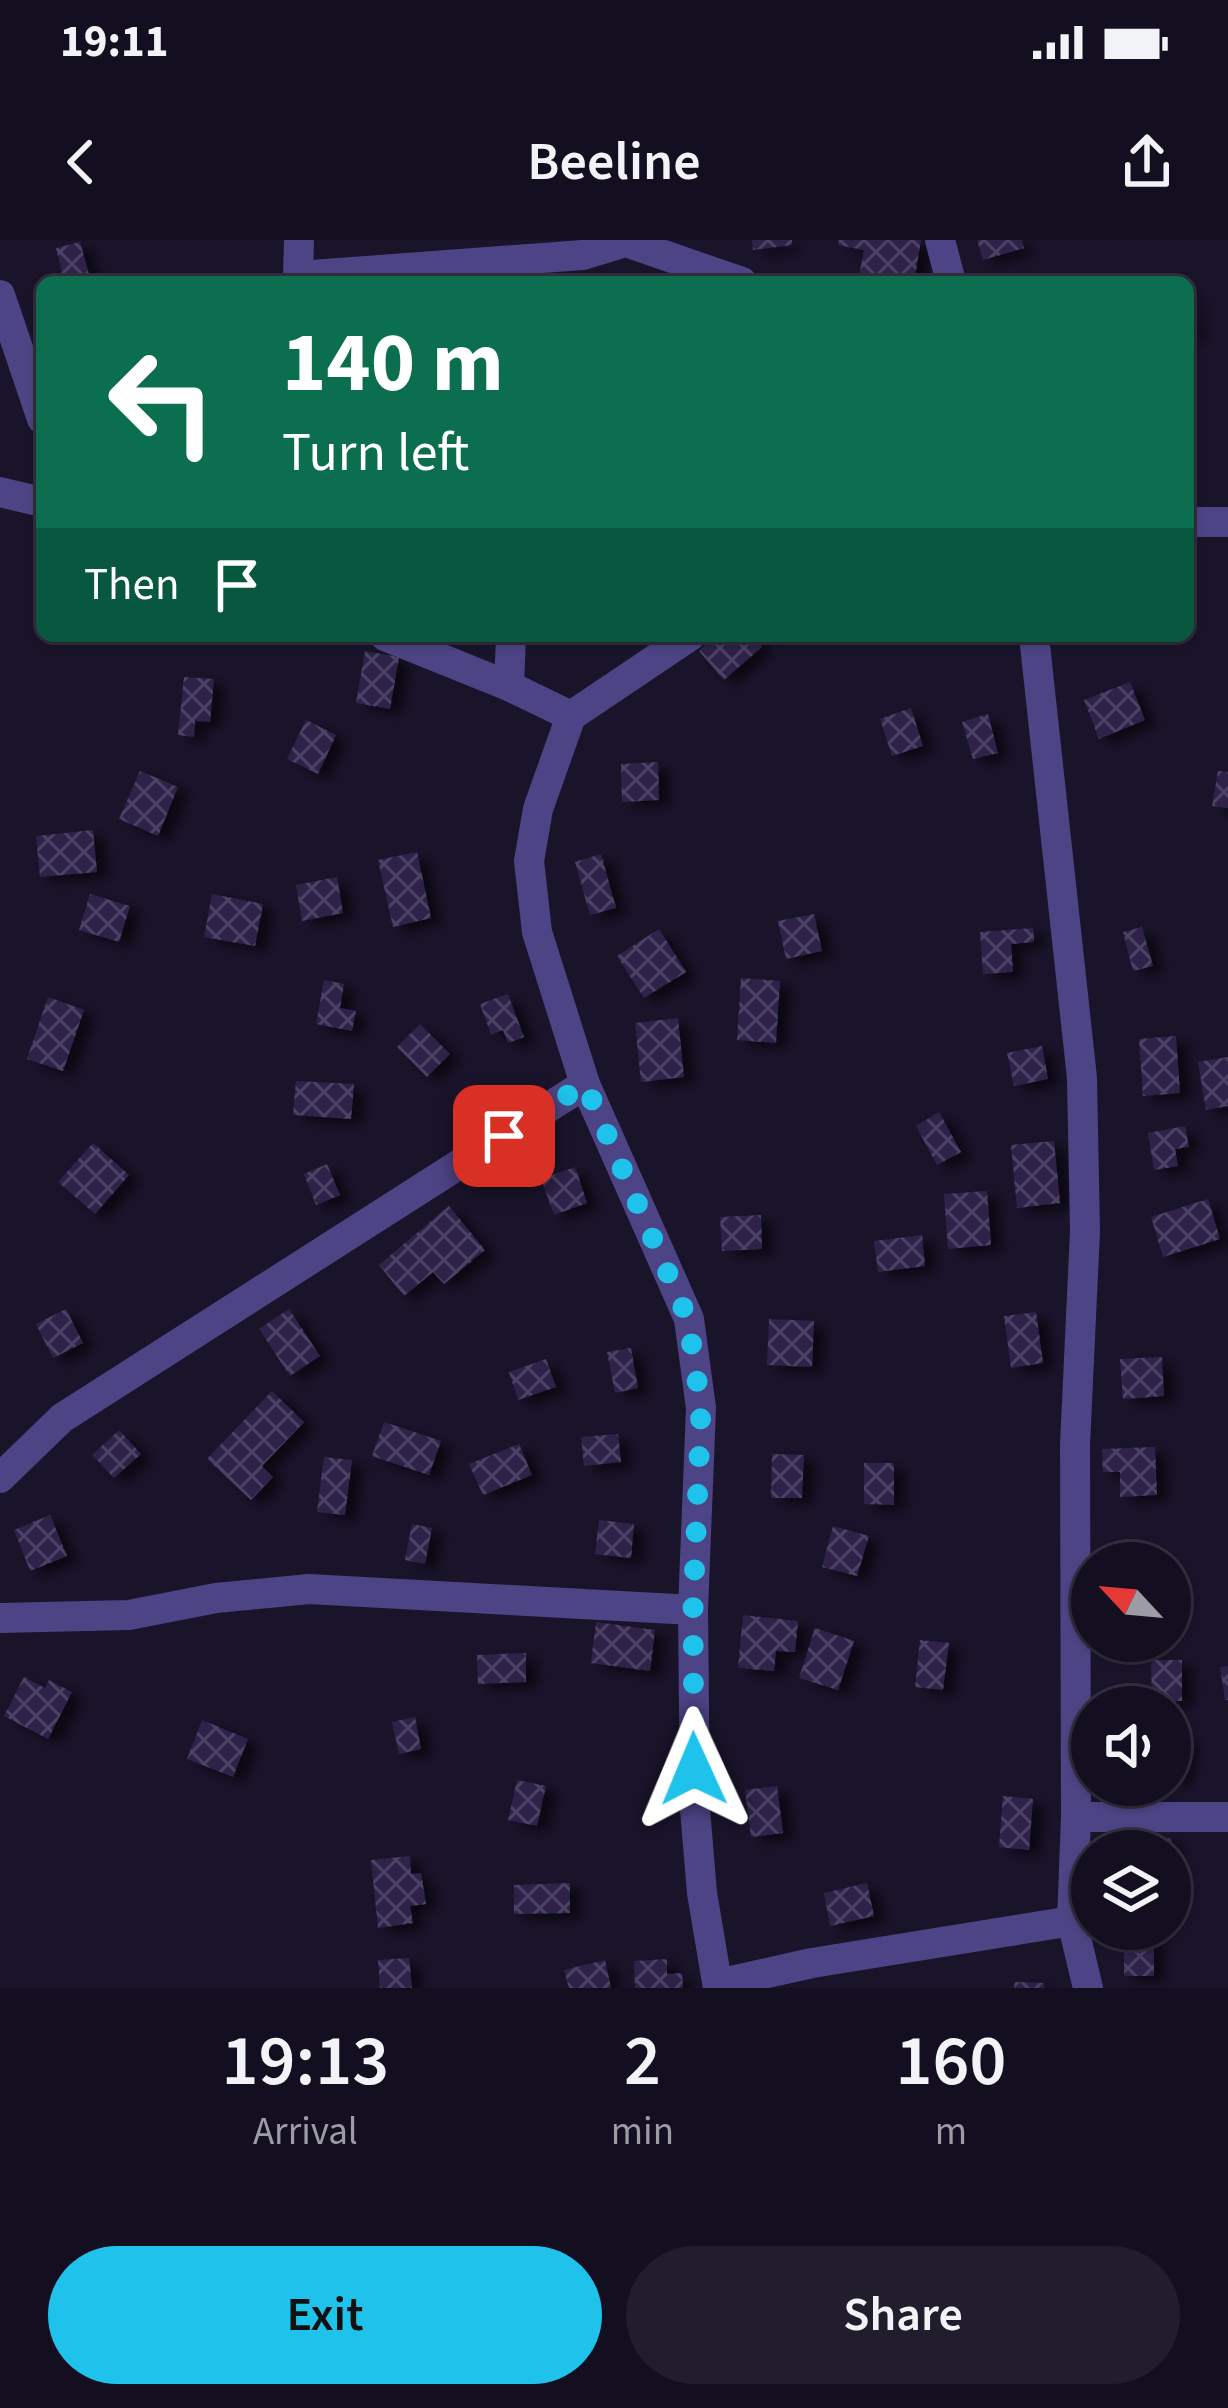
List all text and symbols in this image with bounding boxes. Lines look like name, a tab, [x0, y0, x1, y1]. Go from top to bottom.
text: 19:11	[60, 10, 169, 74]
text: Beeline	[527, 124, 701, 201]
icon: back	[48, 129, 114, 195]
icon: share	[1114, 129, 1180, 195]
text: 140 m	[282, 304, 504, 424]
icon: left	[84, 324, 240, 480]
text: Turn left	[282, 415, 469, 492]
icon: arrive	[204, 552, 270, 618]
text: Then	[84, 553, 180, 617]
pin	[453, 1085, 555, 1187]
icon: arrive	[471, 1103, 537, 1169]
north arrow	[1071, 1542, 1191, 1662]
map controls	[1071, 1542, 1191, 1950]
button: sound	[1071, 1686, 1191, 1806]
position arrow	[631, 1706, 757, 1832]
button: layers	[1071, 1830, 1191, 1950]
text: 19:13	[222, 2010, 389, 2113]
text: 2	[624, 2010, 661, 2113]
text: 160	[896, 2010, 1006, 2113]
text: Arrival	[253, 2104, 358, 2160]
text: min	[611, 2104, 674, 2160]
text: m	[935, 2104, 967, 2160]
button: Exit	[48, 2246, 602, 2384]
button: Share	[626, 2246, 1180, 2384]

